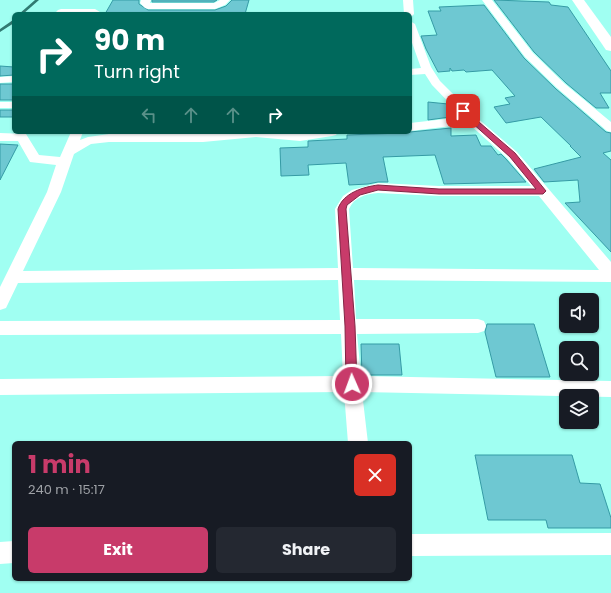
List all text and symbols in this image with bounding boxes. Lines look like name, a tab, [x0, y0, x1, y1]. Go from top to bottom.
text: 90 m	[94, 21, 165, 60]
icon: right	[28, 28, 80, 80]
text: Turn right	[94, 59, 180, 84]
pin	[446, 94, 480, 128]
icon: arrive	[452, 100, 474, 122]
icon: left	[138, 104, 160, 126]
icon: ahead	[180, 104, 202, 126]
icon: ahead	[222, 104, 244, 126]
icon: right	[264, 104, 286, 126]
map controls	[559, 293, 599, 429]
button: sound	[559, 293, 599, 333]
button: search	[559, 341, 599, 381]
position arrow	[331, 363, 373, 405]
button: layers	[559, 389, 599, 429]
text: 1 min	[28, 448, 91, 481]
button: close	[354, 454, 396, 496]
text: 240 m · 15:17	[28, 480, 105, 499]
button: Exit	[28, 527, 208, 573]
button: Share	[216, 527, 396, 573]

